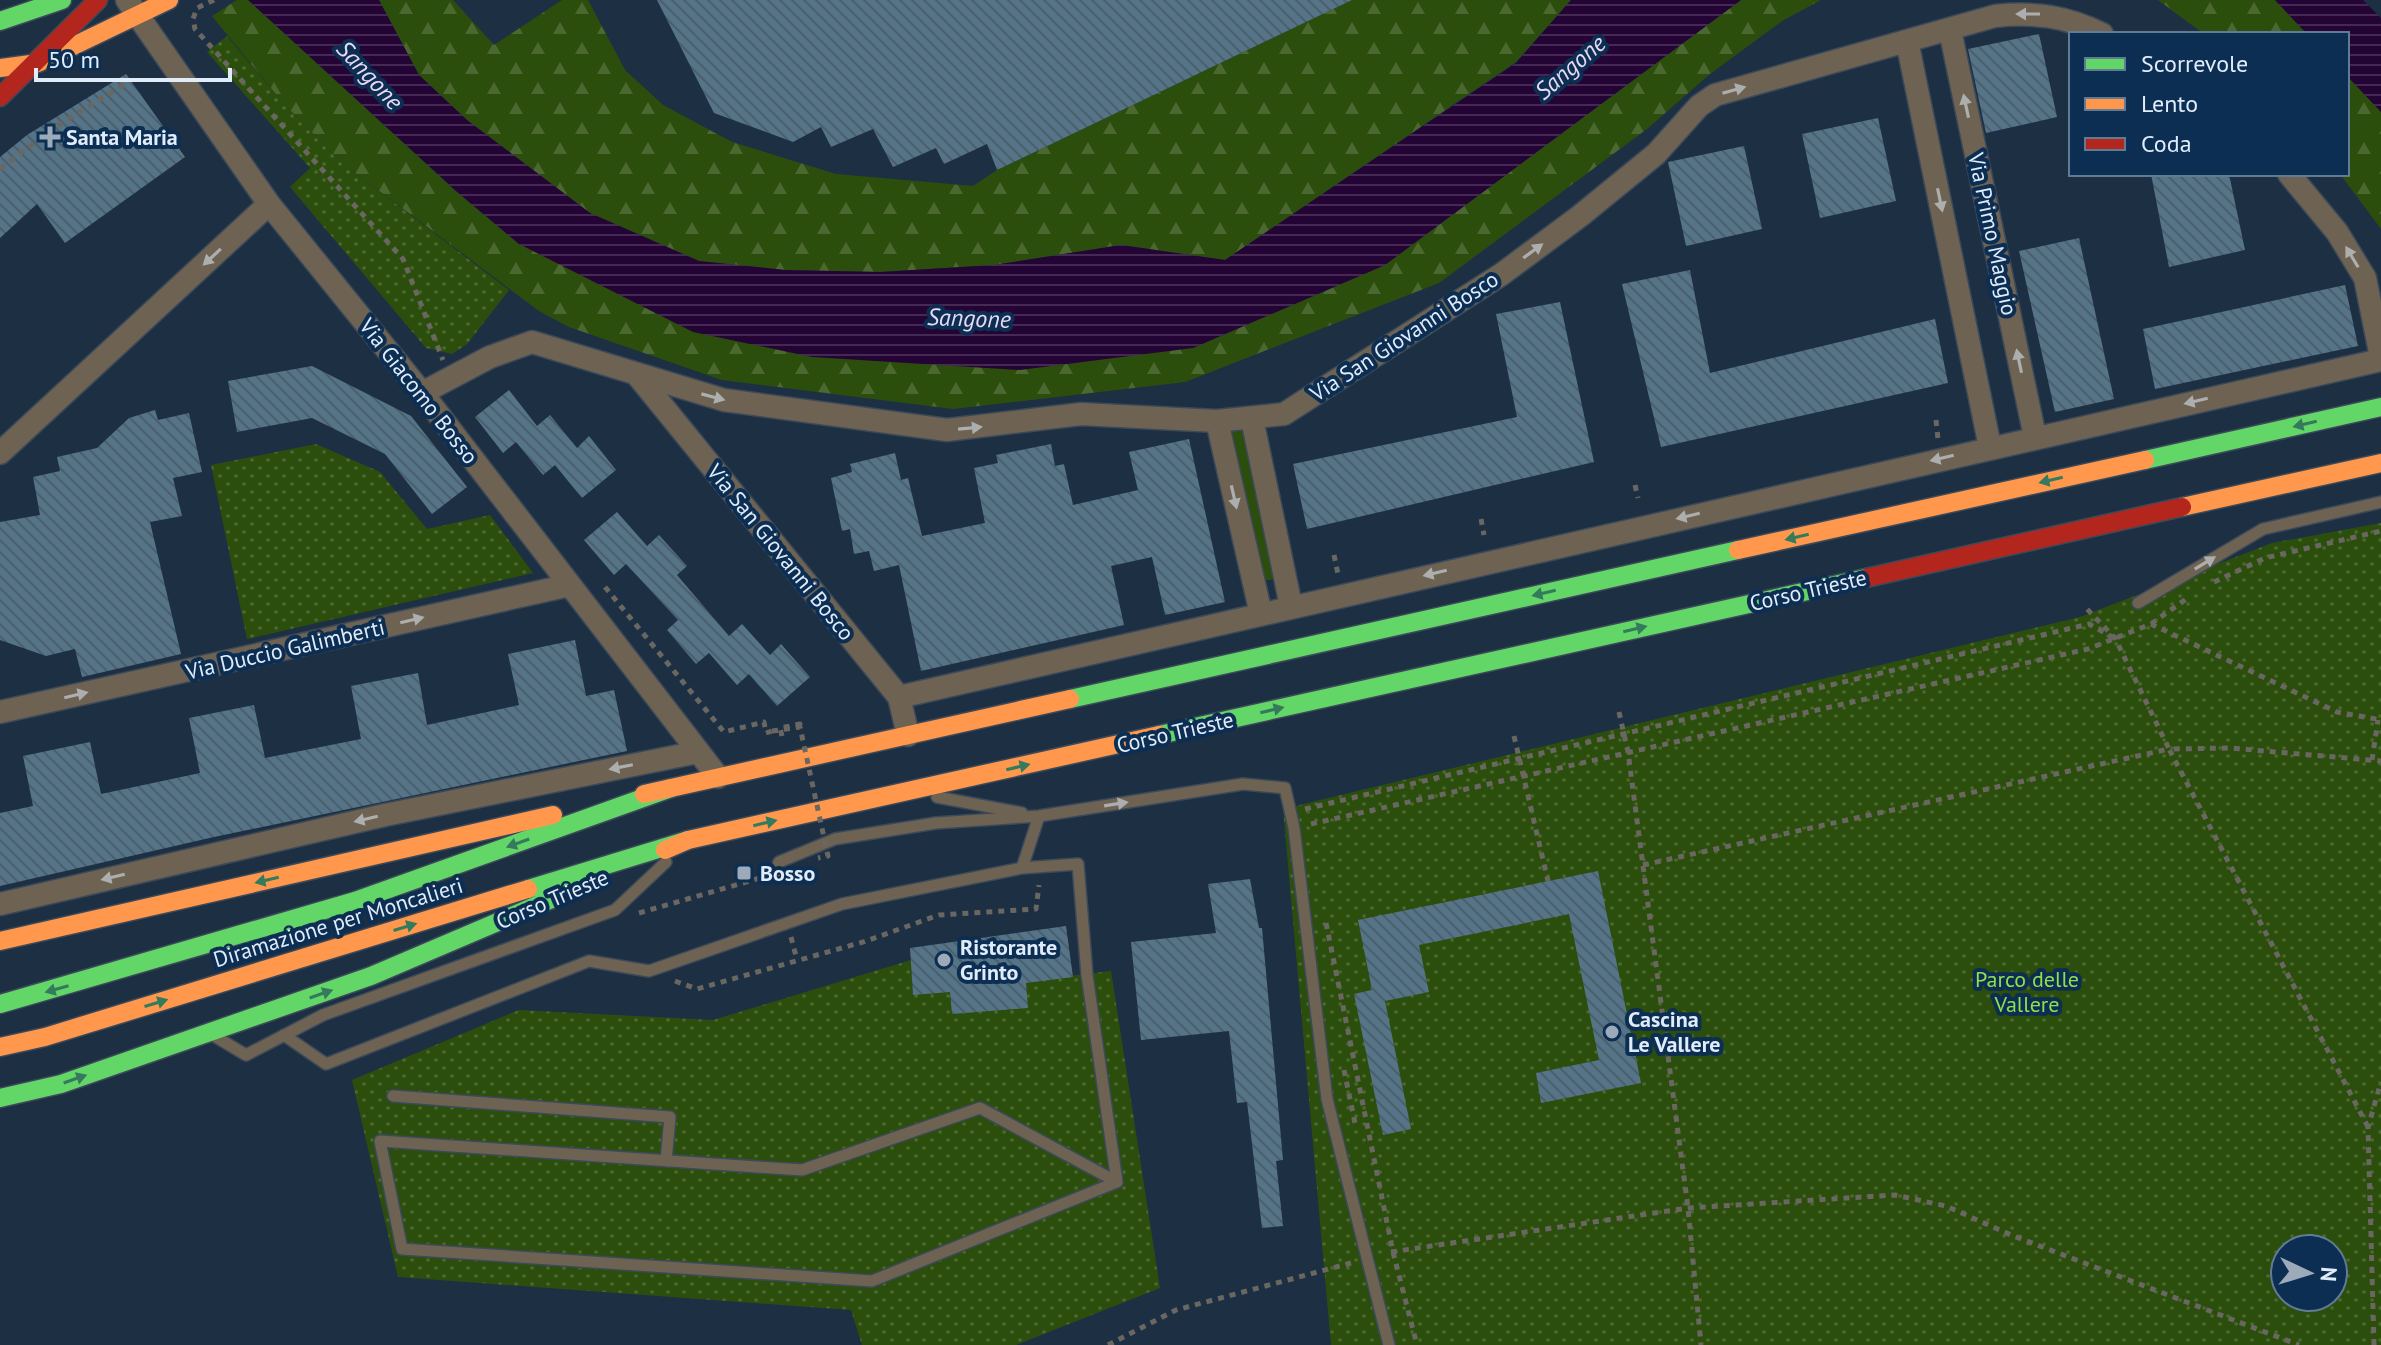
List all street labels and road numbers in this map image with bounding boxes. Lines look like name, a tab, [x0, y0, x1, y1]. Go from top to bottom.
street label: Via Primo Maggio	[1962, 149, 2024, 318]
street label: Via San Giovanni Bosco	[1304, 265, 1503, 408]
street label: Via Giacomo Bosso	[353, 312, 485, 469]
street label: Via San Giovanni Bosco	[701, 457, 861, 646]
street label: Corso Trieste	[1747, 563, 1869, 617]
street label: Via Duccio Galimberti	[182, 612, 387, 686]
street label: Corso Trieste	[1114, 705, 1236, 759]
street label: Corso Trieste	[492, 863, 612, 935]
street label: Diramazione per Moncalieri	[210, 871, 466, 973]

